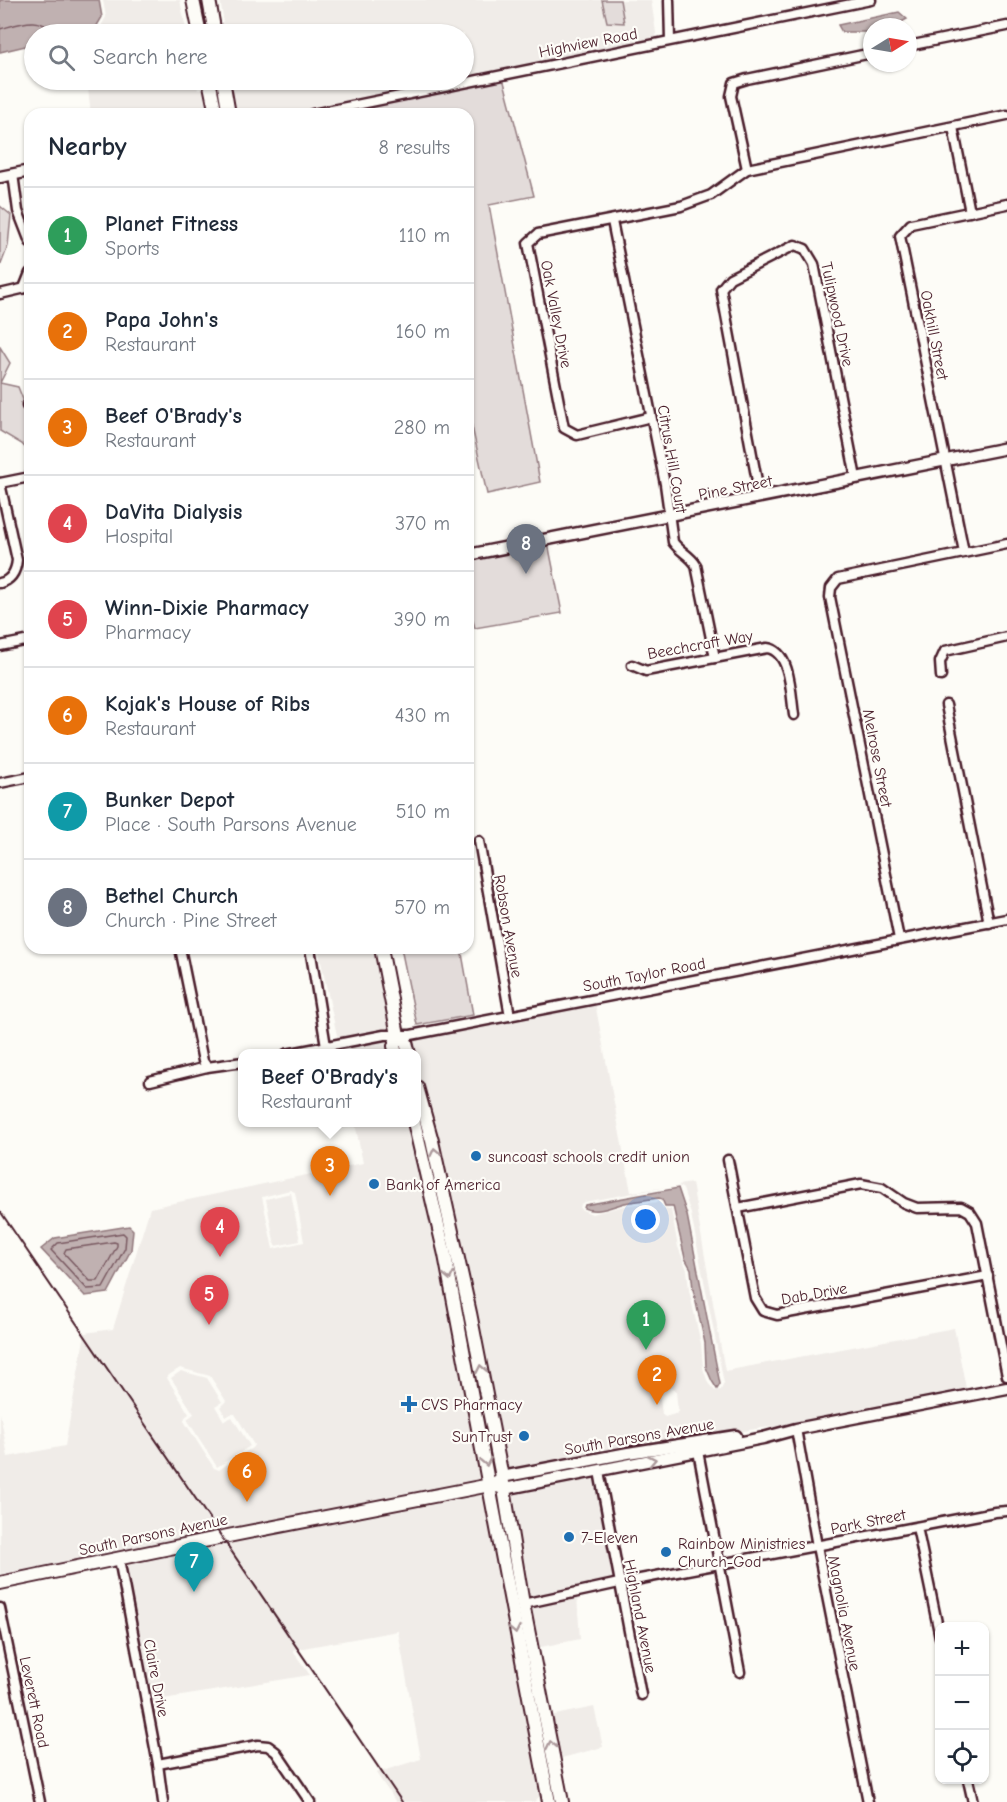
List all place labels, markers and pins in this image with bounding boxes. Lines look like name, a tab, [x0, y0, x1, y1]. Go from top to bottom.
pin: 8	[506, 524, 546, 574]
pin: 3	[310, 1146, 350, 1196]
place label: suncoast schools credit union	[488, 1148, 690, 1166]
marker: suncoast schools credit union	[469, 1149, 483, 1163]
place label: Bank of America	[386, 1176, 501, 1194]
marker: Bank of America	[367, 1177, 381, 1191]
pin: 4	[200, 1208, 240, 1257]
pin: 5	[190, 1276, 228, 1325]
pin: 1	[626, 1300, 666, 1350]
pin: 2	[638, 1356, 676, 1405]
place label: CVS Pharmacy	[421, 1396, 523, 1414]
marker: CVS Pharmacy	[402, 1397, 416, 1411]
place label: SunTrust	[452, 1428, 512, 1446]
marker: SunTrust	[517, 1429, 531, 1443]
pin: 6	[228, 1452, 266, 1502]
place label: 7-Eleven	[581, 1529, 638, 1547]
marker: 7-Eleven	[562, 1530, 576, 1544]
place label: Rainbow Ministries Church-God	[678, 1535, 806, 1571]
pin: 7	[174, 1542, 214, 1592]
marker: Rainbow Ministries Church-God	[659, 1545, 673, 1559]

